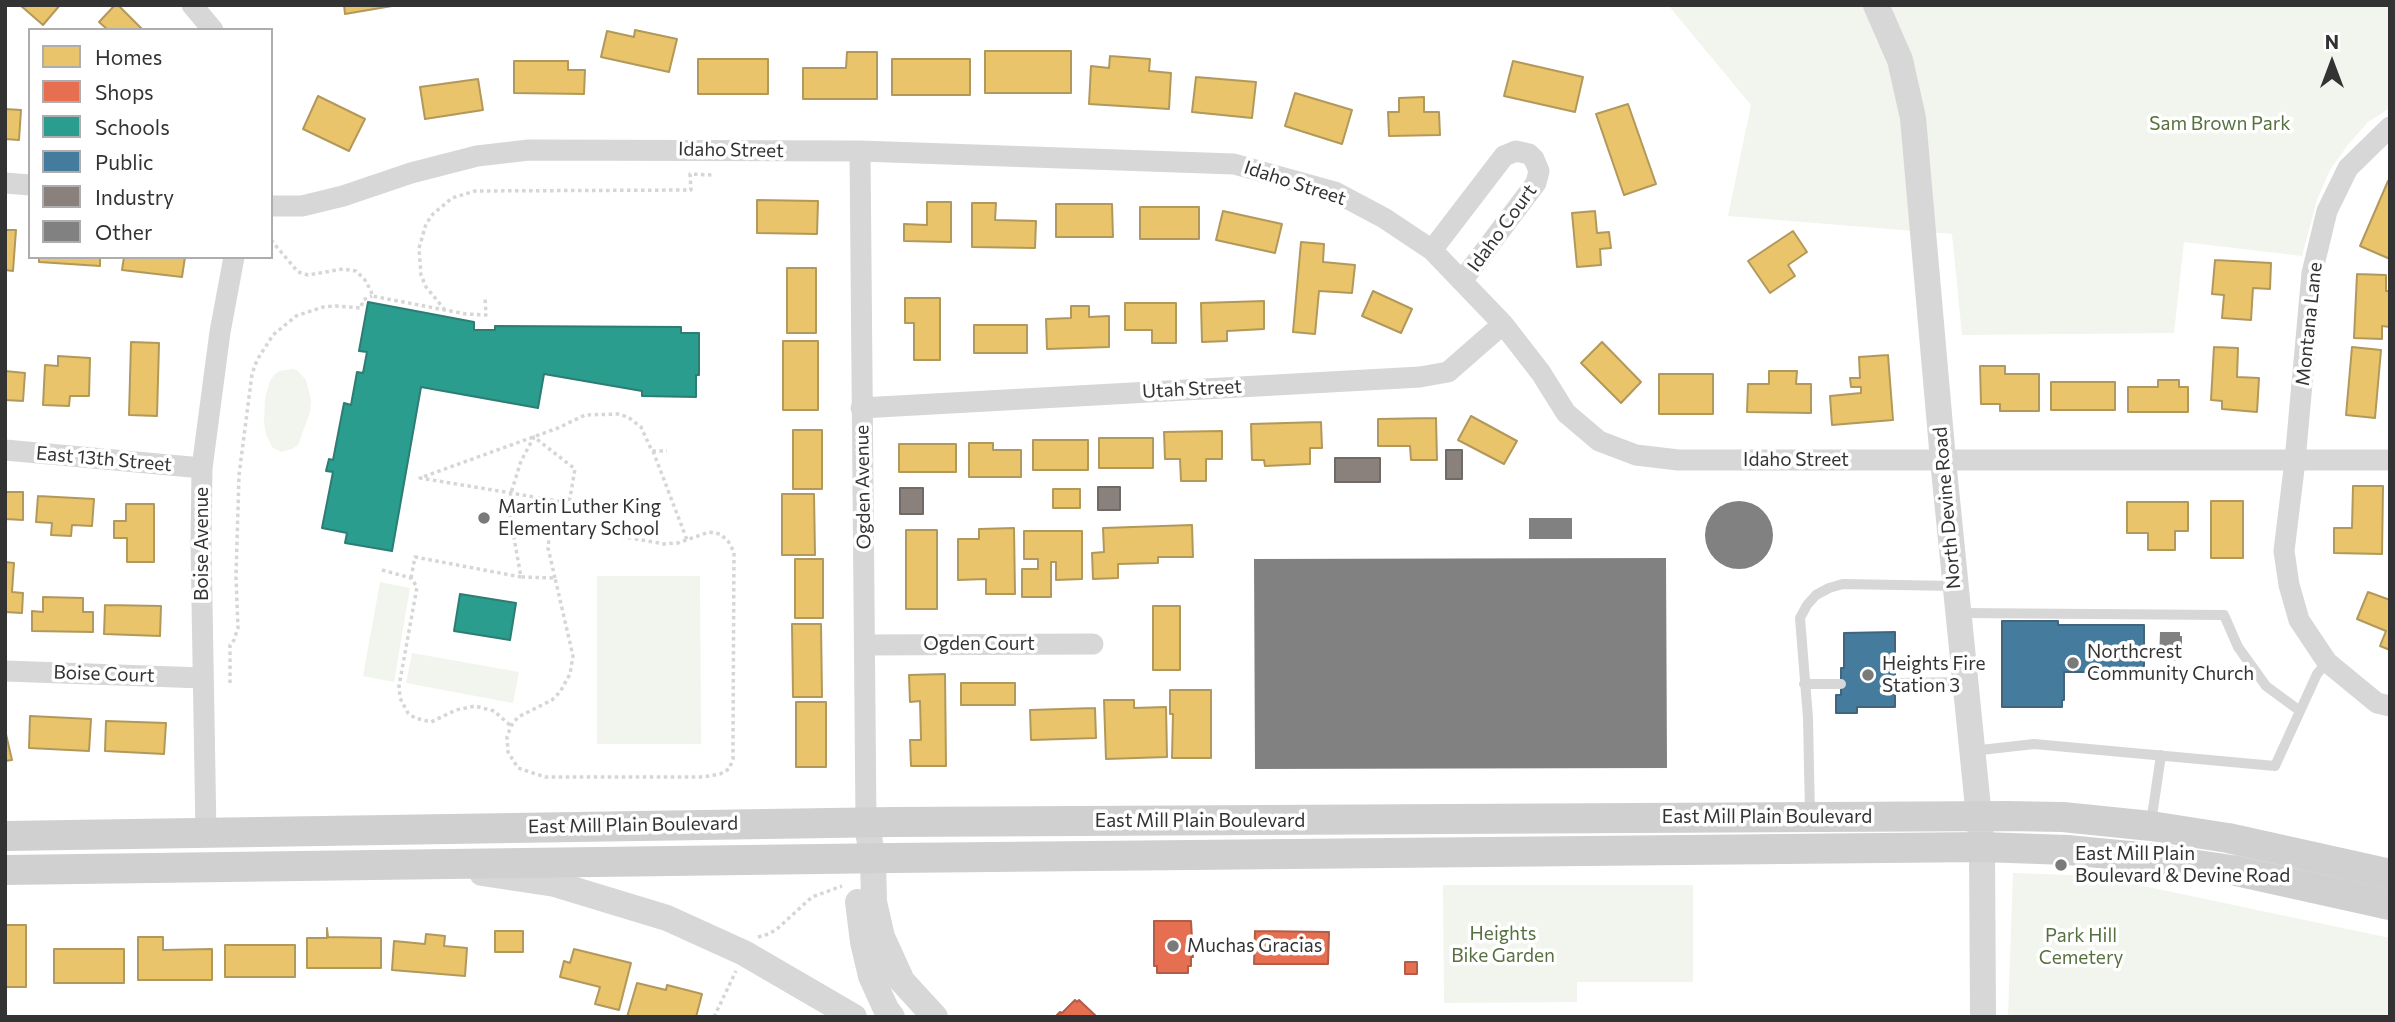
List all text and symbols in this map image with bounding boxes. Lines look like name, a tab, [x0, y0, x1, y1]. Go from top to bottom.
legend	[28, 28, 273, 259]
north arrow	[2297, 28, 2367, 98]
text: N	[2325, 30, 2339, 53]
text: Homes	[95, 44, 162, 69]
text: Shops	[95, 79, 154, 104]
park label: Sam Brown Park	[2149, 113, 2291, 135]
text: Schools	[95, 114, 170, 139]
street label: Idaho Street	[678, 138, 784, 162]
text: Public	[95, 149, 153, 174]
street label: Idaho Street	[1241, 156, 1349, 210]
street label: Idaho Court	[1463, 180, 1541, 276]
text: Industry	[95, 184, 174, 209]
text: Other	[95, 219, 152, 244]
street label: Montana Lane	[2291, 261, 2327, 387]
street label: Utah Street	[1142, 375, 1242, 403]
street label: Ogden Avenue	[851, 425, 875, 549]
street label: North Devine Road	[1929, 426, 1965, 590]
street label: East 13th Street	[35, 442, 173, 476]
street label: Idaho Street	[1743, 449, 1849, 471]
street label: Boise Avenue	[191, 487, 213, 601]
place label: Martin Luther King Elementary School	[498, 496, 661, 540]
marker: Martin Luther King Elementary School	[476, 510, 492, 526]
street label: Ogden Court	[923, 633, 1035, 655]
place label: Northcrest Community Church	[2087, 641, 2254, 685]
place label: Heights Fire Station 3	[1882, 653, 1985, 697]
marker: Northcrest Community Church	[2065, 655, 2081, 671]
street label: Boise Court	[53, 661, 155, 687]
marker: Heights Fire Station 3	[1860, 667, 1876, 683]
street label: East Mill Plain Boulevard	[1662, 806, 1872, 828]
street label: East Mill Plain Boulevard	[1095, 810, 1305, 832]
street label: East Mill Plain Boulevard	[528, 812, 738, 838]
place label: East Mill Plain Boulevard & Devine Road	[2075, 843, 2290, 887]
marker: East Mill Plain Boulevard & Devine Road	[2053, 857, 2069, 873]
park label: Heights Bike Garden	[1451, 923, 1555, 967]
park label: Park Hill Cemetery	[2039, 925, 2123, 969]
place label: Muchas Gracias	[1187, 935, 1322, 957]
marker: Muchas Gracias	[1165, 938, 1181, 954]

